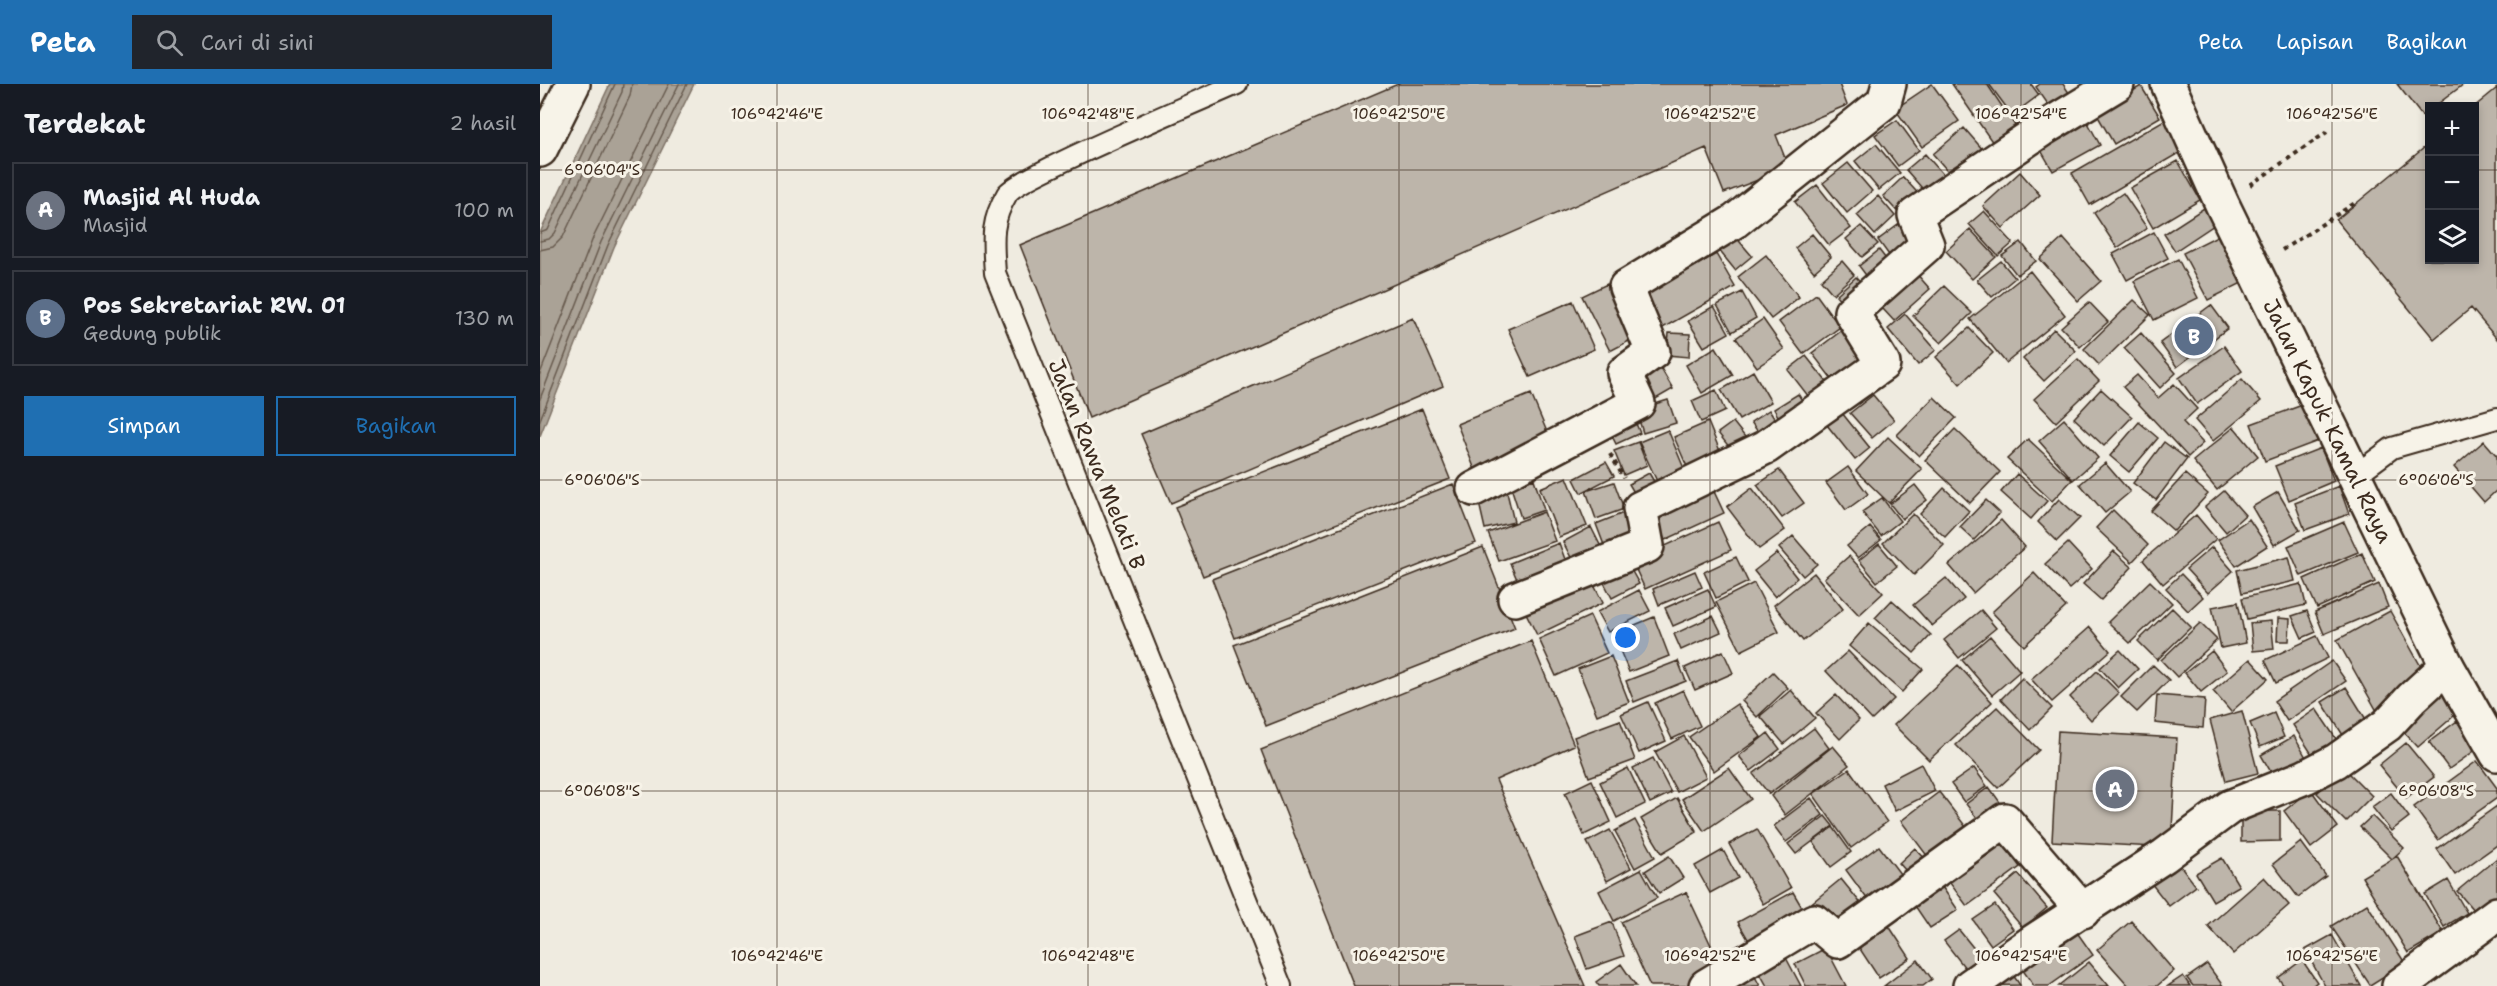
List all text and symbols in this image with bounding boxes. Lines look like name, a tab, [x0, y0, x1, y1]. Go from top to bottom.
search box	[132, 15, 552, 69]
text: Peta	[30, 23, 96, 61]
icon: search	[153, 26, 186, 59]
text: Cari di sini	[201, 28, 314, 57]
text: Peta	[2198, 28, 2243, 56]
text: Lapisan	[2276, 28, 2353, 56]
text: Bagikan	[2386, 28, 2467, 56]
map controls	[2425, 102, 2479, 264]
button: +	[2425, 102, 2479, 156]
text: 106°42'46"E	[731, 104, 823, 124]
text: 106°42'48"E	[1041, 104, 1135, 124]
text: 106°42'50"E	[1352, 104, 1446, 124]
text: 106°42'52"E	[1664, 104, 1756, 124]
text: 106°42'54"E	[1975, 104, 2067, 124]
text: 106°42'56"E	[2286, 104, 2378, 124]
text: Terdekat	[24, 106, 146, 141]
text: 2 hasil	[450, 110, 516, 136]
button: −	[2425, 156, 2479, 210]
text: 6°06'04"S	[564, 160, 640, 180]
text: Masjid Al Huda	[83, 183, 260, 212]
text: A	[38, 197, 53, 223]
text: 100 m	[454, 197, 514, 223]
button: layers	[2425, 210, 2479, 264]
text: Masjid	[83, 212, 147, 238]
text: Pos Sekretariat RW. 01	[83, 291, 346, 320]
street label: Jalan Kapuk Kamal Raya	[2256, 294, 2400, 548]
text: B	[39, 305, 52, 331]
text: 130 m	[455, 305, 514, 331]
pin: B	[2174, 314, 2214, 358]
text: Gedung publik	[83, 320, 221, 346]
street label: Jalan Rawa Melati B	[1041, 354, 1153, 574]
button: Simpan	[24, 396, 264, 456]
button: Bagikan	[276, 396, 516, 456]
text: 6°06'06"S	[564, 470, 640, 490]
text: 6°06'06"S	[2398, 470, 2474, 490]
your location	[1611, 623, 1640, 652]
pin: A	[2096, 766, 2134, 812]
text: 6°06'08"S	[564, 781, 640, 801]
text: 6°06'08"S	[2398, 781, 2474, 801]
text: 106°42'46"E	[731, 946, 823, 966]
text: 106°42'48"E	[1041, 946, 1135, 966]
text: 106°42'50"E	[1352, 946, 1446, 966]
text: 106°42'52"E	[1664, 946, 1756, 966]
text: 106°42'54"E	[1975, 946, 2067, 966]
text: 106°42'56"E	[2286, 946, 2378, 966]

